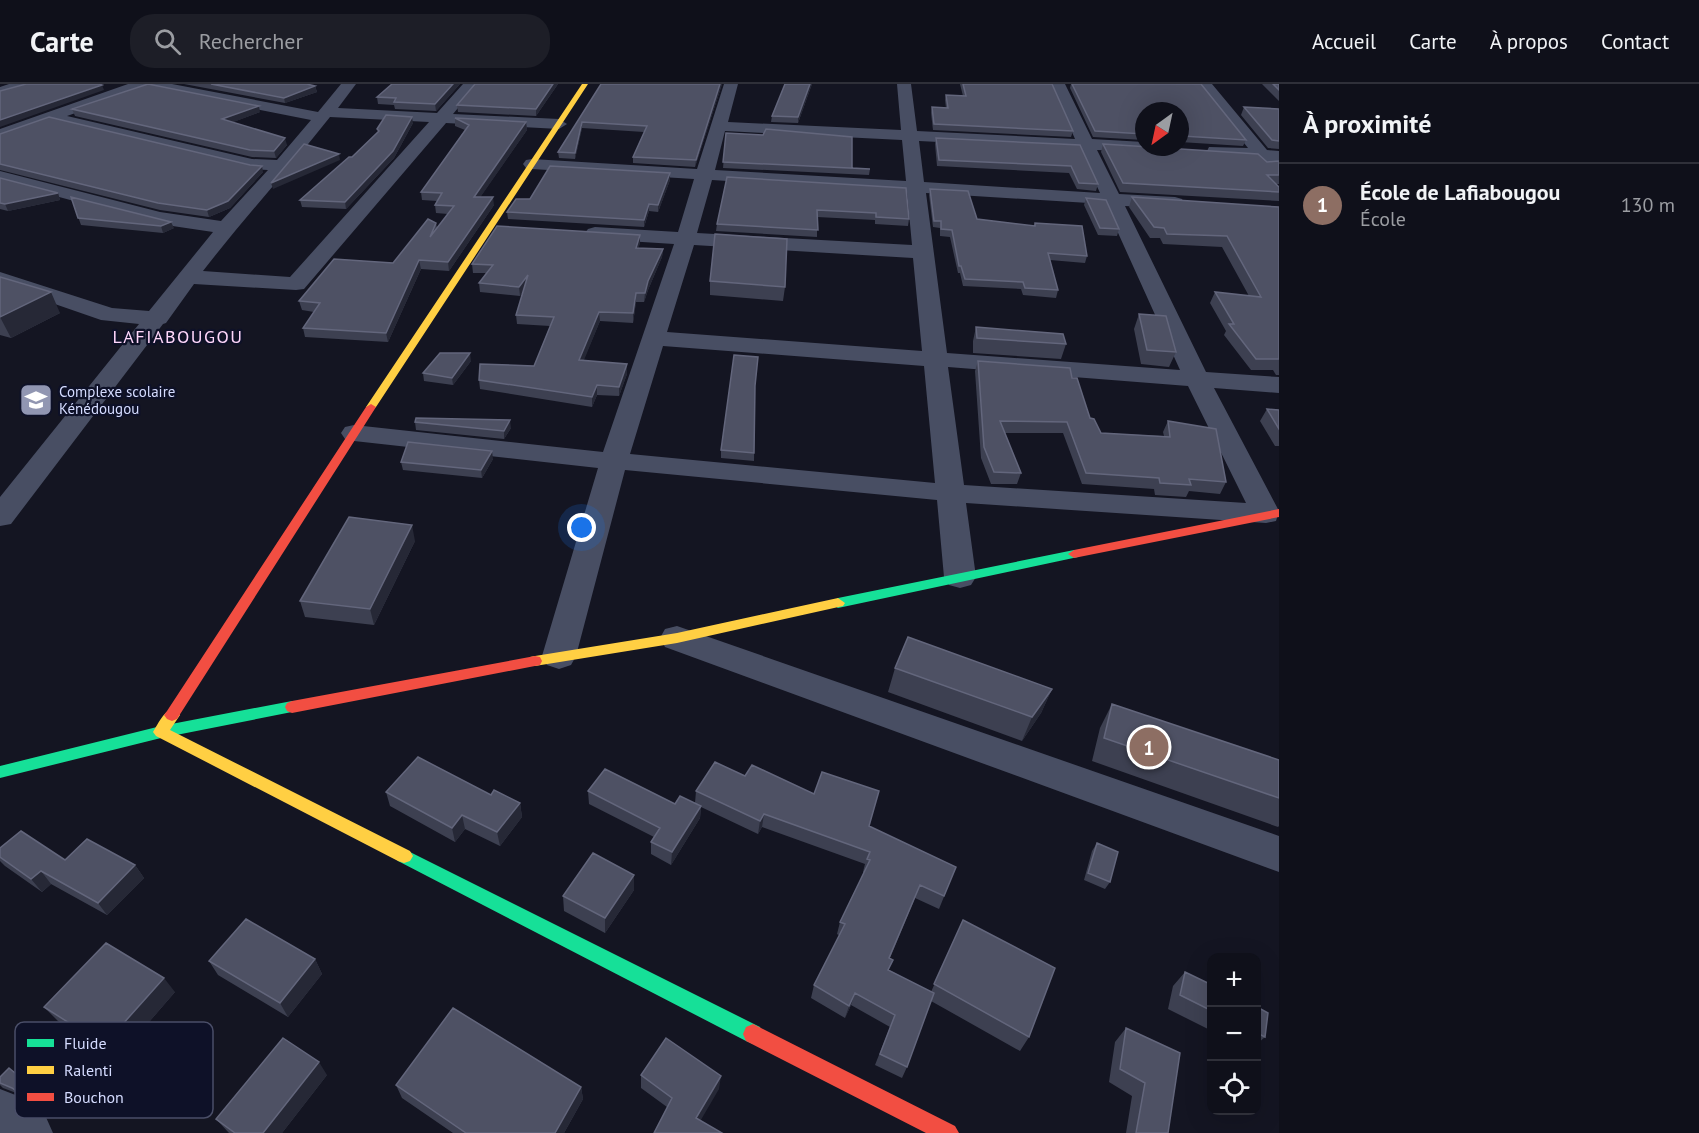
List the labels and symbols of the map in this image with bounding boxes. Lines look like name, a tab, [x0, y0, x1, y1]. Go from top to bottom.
north arrow	[1135, 102, 1189, 156]
district label: LAFIABOUGOU	[112, 325, 244, 348]
school or university icon: Complexe scolaire Kénédougou	[18, 382, 54, 418]
place label: Complexe scolaire Kénédougou	[59, 382, 175, 418]
your location	[567, 513, 596, 542]
pin: 1	[1130, 724, 1168, 770]
legend	[15, 1022, 213, 1118]
text: Fluide	[64, 1033, 107, 1053]
text: Ralenti	[64, 1060, 113, 1080]
text: Bouchon	[64, 1087, 124, 1107]

